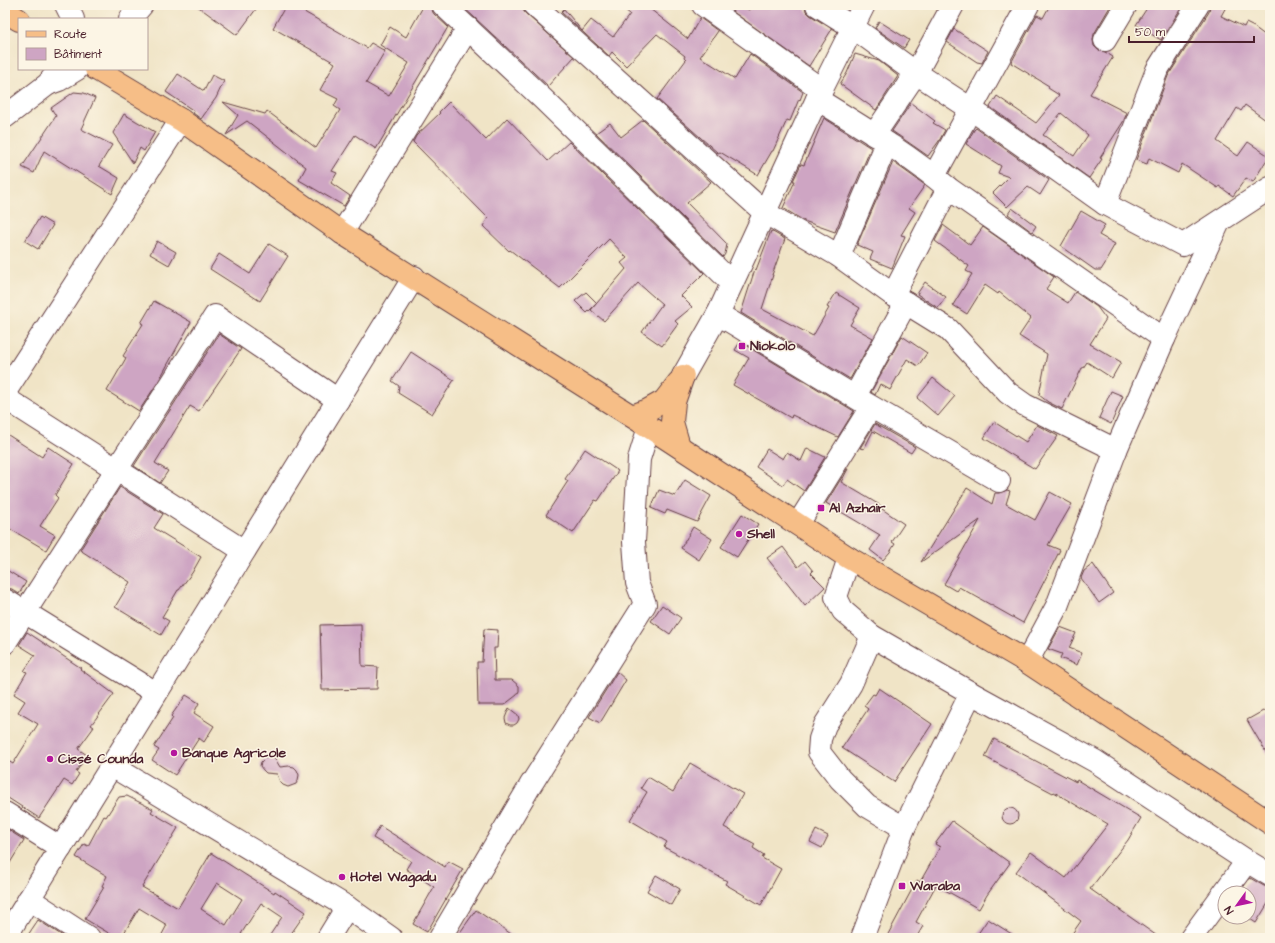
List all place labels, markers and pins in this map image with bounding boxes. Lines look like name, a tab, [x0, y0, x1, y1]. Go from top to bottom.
place label: Niokolo	[750, 336, 795, 356]
marker: Niokolo	[737, 341, 747, 351]
place label: Al Azhair	[829, 498, 886, 518]
marker: Al Azhair	[816, 503, 826, 513]
place label: Shell	[746, 524, 776, 544]
marker: Shell	[734, 529, 744, 539]
place label: Banque Agricole	[182, 743, 287, 764]
marker: Banque Agricole	[169, 748, 179, 758]
place label: Cissé Counda	[58, 749, 144, 769]
marker: Cissé Counda	[45, 754, 55, 764]
place label: Hotel Wagadu	[350, 867, 436, 888]
marker: Hotel Wagadu	[337, 872, 347, 882]
place label: Waraba	[909, 876, 961, 896]
marker: Waraba	[897, 881, 907, 891]

